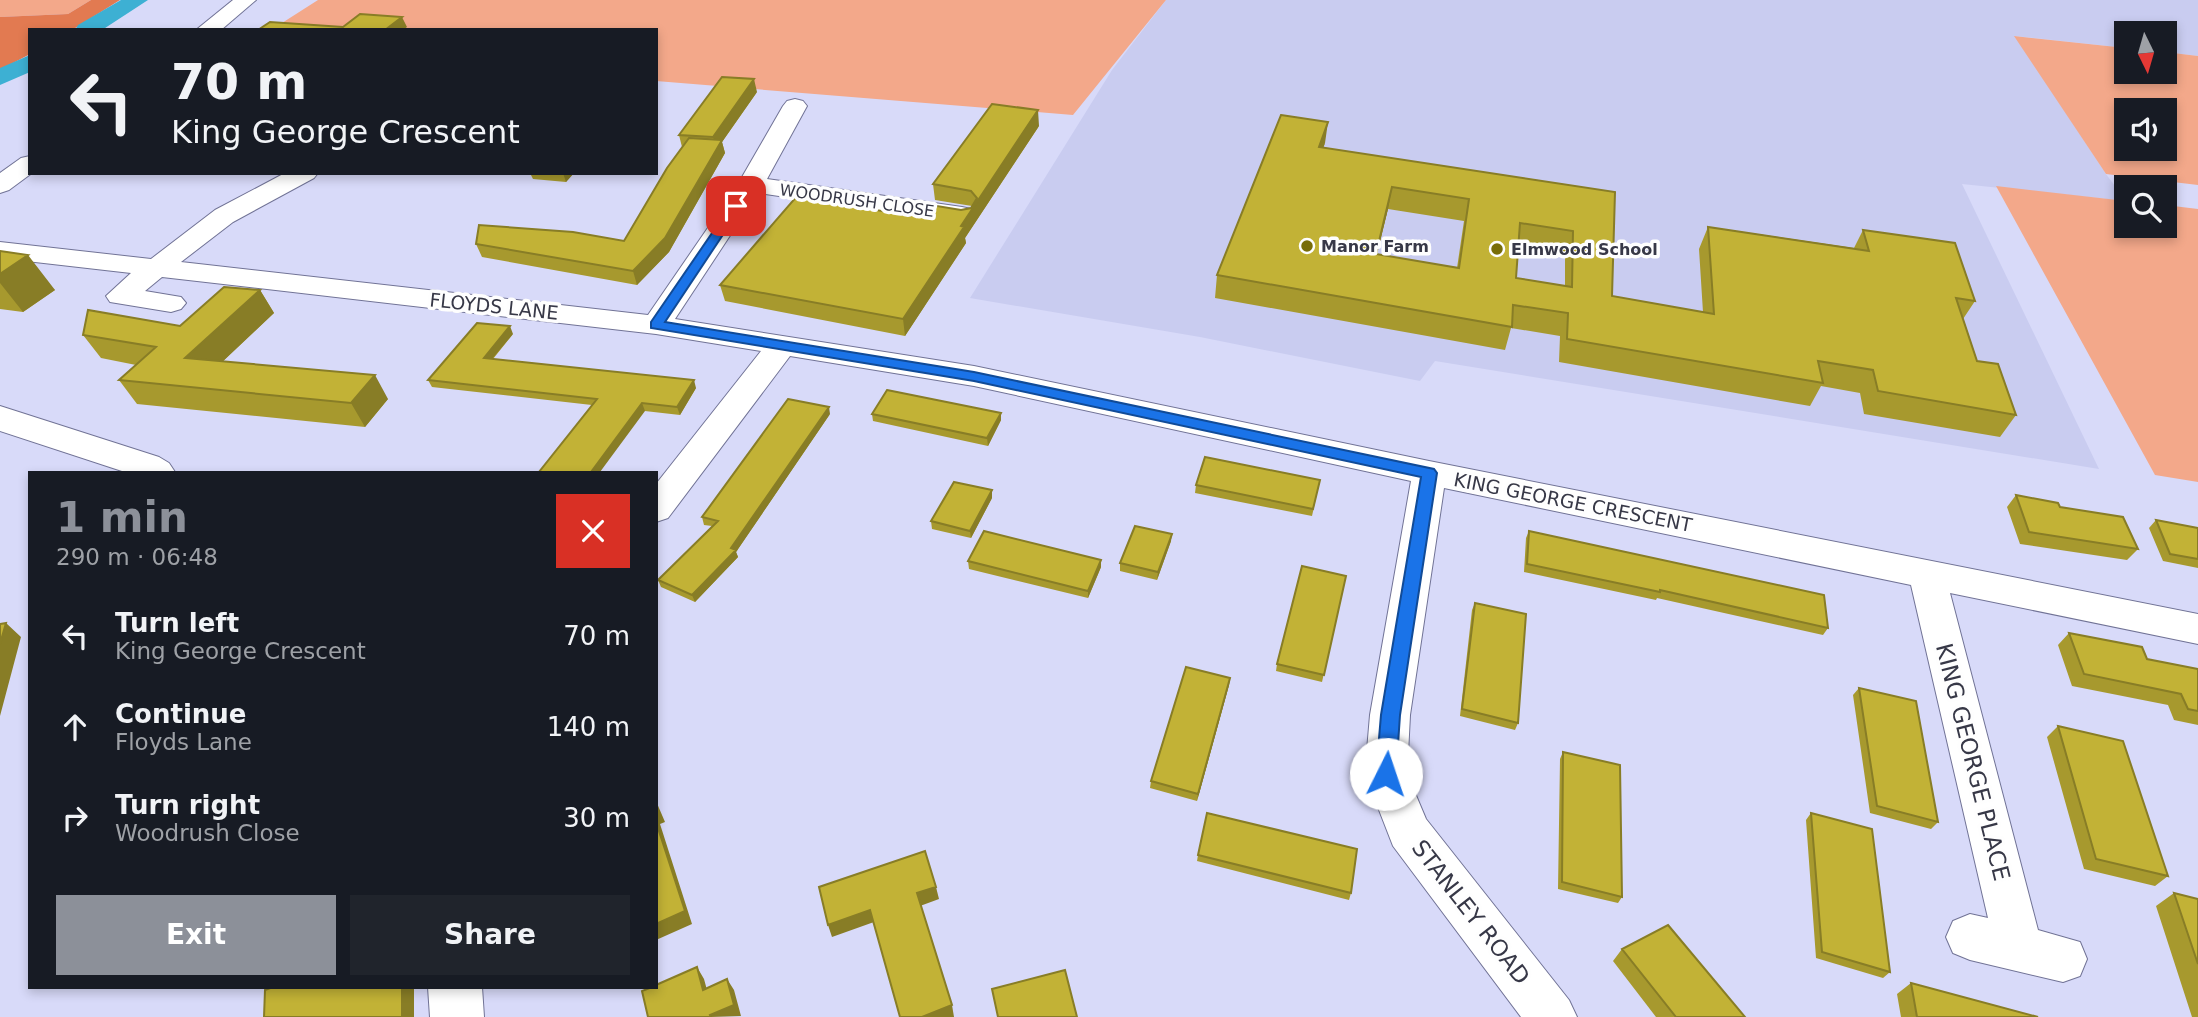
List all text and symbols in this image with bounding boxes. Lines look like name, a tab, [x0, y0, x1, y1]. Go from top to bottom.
north arrow	[2114, 21, 2177, 84]
map controls	[2114, 21, 2177, 238]
text: 70 m	[171, 54, 307, 111]
icon: left	[56, 56, 147, 147]
button: sound	[2114, 98, 2177, 161]
text: King George Crescent	[171, 113, 520, 151]
button: search	[2114, 175, 2177, 238]
pin	[706, 176, 766, 236]
street label: WOODRUSH CLOSE	[778, 180, 935, 221]
icon: arrive	[717, 187, 755, 225]
place label: Manor Farm	[1321, 237, 1429, 256]
marker: Manor Farm	[1299, 238, 1315, 254]
place label: Elmwood School	[1511, 240, 1658, 259]
marker: Elmwood School	[1489, 241, 1505, 257]
street label: FLOYDS LANE	[429, 288, 559, 324]
street label: KING GEORGE CRESCENT	[1452, 468, 1694, 536]
text: 1 min	[56, 493, 188, 542]
button: close	[556, 494, 630, 568]
text: 290 m · 06:48	[56, 544, 218, 570]
text: Turn left	[115, 608, 239, 638]
icon: left	[56, 617, 94, 655]
text: 70 m	[563, 621, 630, 651]
text: King George Crescent	[115, 638, 366, 664]
street label: KING GEORGE PLACE	[1931, 641, 2015, 883]
text: Continue	[115, 699, 246, 729]
icon: ahead	[56, 708, 94, 746]
text: 140 m	[547, 712, 630, 742]
text: Floyds Lane	[115, 729, 252, 755]
position arrow	[1349, 737, 1423, 811]
text: Turn right	[115, 790, 260, 820]
icon: right	[56, 799, 94, 837]
text: 30 m	[563, 803, 630, 833]
text: Woodrush Close	[115, 820, 300, 846]
street label: STANLEY ROAD	[1407, 835, 1535, 989]
button: Exit	[56, 895, 336, 975]
button: Share	[350, 895, 630, 975]

